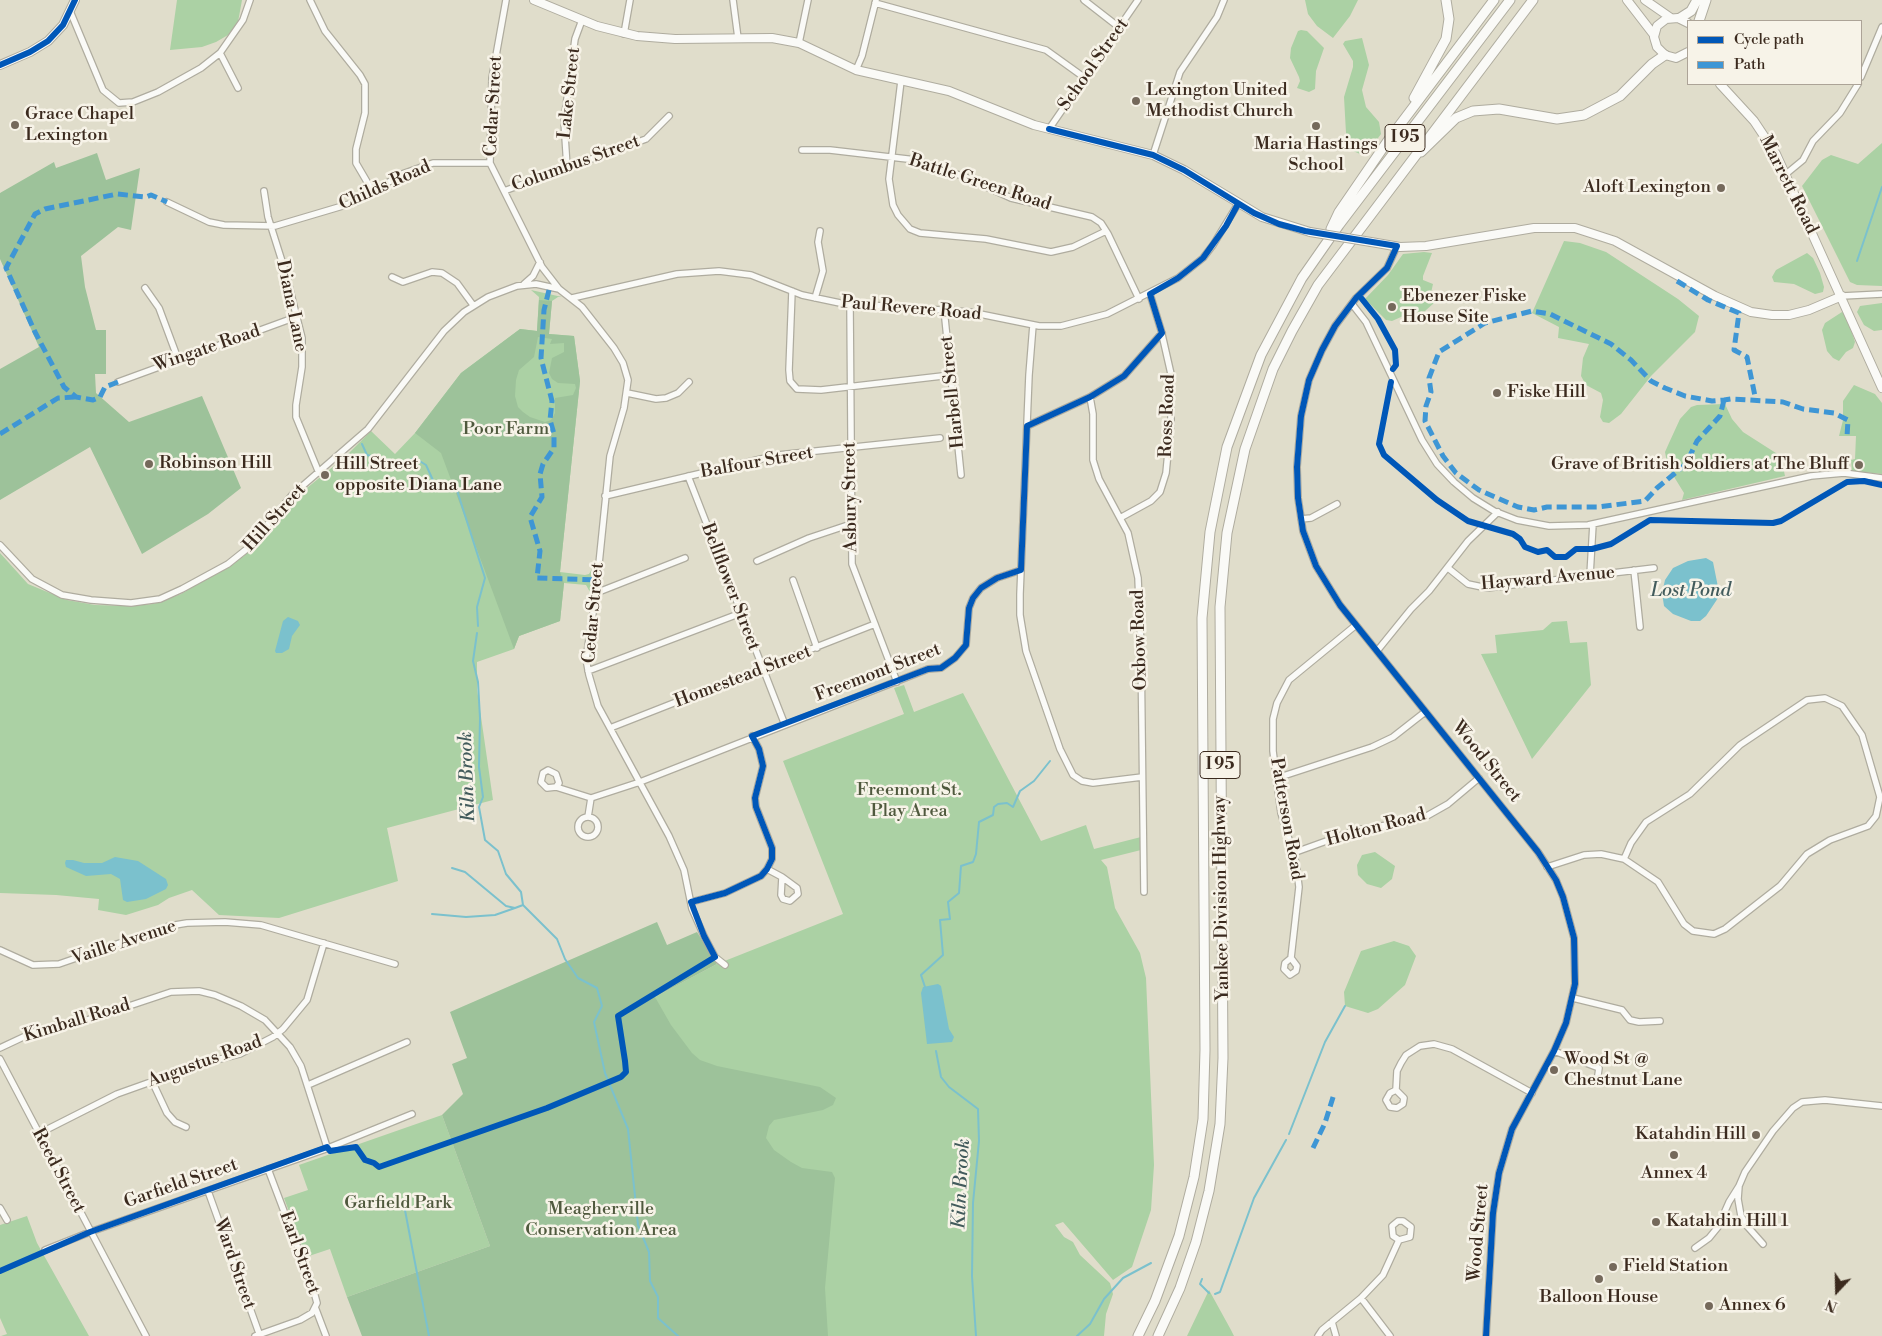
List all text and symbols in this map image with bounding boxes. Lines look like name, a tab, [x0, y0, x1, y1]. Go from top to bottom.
street label: School Street	[1054, 15, 1134, 115]
legend	[1687, 20, 1862, 85]
text: Cycle path	[1734, 30, 1804, 49]
street label: Lake Street	[554, 46, 586, 140]
street label: Cedar Street	[481, 55, 507, 157]
text: Path	[1734, 55, 1766, 74]
place label: Lexington United Methodist Church	[1146, 80, 1293, 122]
marker: Lexington United Methodist Church	[1130, 95, 1142, 107]
place label: Grace Chapel Lexington	[25, 104, 134, 146]
marker: Grace Chapel Lexington	[9, 119, 21, 131]
marker: Maria Hastings School	[1310, 120, 1322, 132]
road number: I 95	[1385, 125, 1425, 152]
street label: Columbus Street	[509, 131, 643, 197]
street label: Marrett Road	[1754, 132, 1822, 238]
place label: Maria Hastings School	[1254, 134, 1378, 176]
street label: Battle Green Road	[906, 150, 1054, 216]
street label: Childs Road	[336, 156, 434, 216]
place label: Aloft Lexington	[1583, 177, 1711, 199]
marker: Aloft Lexington	[1715, 182, 1727, 194]
street label: Diana Lane	[271, 258, 311, 354]
place label: Ebenezer Fiske House Site	[1402, 286, 1527, 328]
street label: Paul Revere Road	[840, 292, 982, 326]
marker: Ebenezer Fiske House Site	[1386, 301, 1398, 313]
street label: Wingate Road	[151, 321, 263, 377]
street label: Harbell Street	[936, 334, 970, 450]
street label: Ross Road	[1156, 374, 1180, 458]
place label: Fiske Hill	[1507, 382, 1586, 404]
marker: Fiske Hill	[1491, 387, 1503, 399]
park label: Poor Farm	[463, 419, 549, 441]
street label: Balfour Street	[699, 442, 815, 484]
street label: Asbury Street	[839, 442, 863, 552]
place label: Robinson Hill	[159, 453, 272, 475]
place label: Hill Street opposite Diana Lane	[335, 454, 502, 496]
place label: Grave of British Soldiers at The Bluff	[1551, 454, 1849, 476]
marker: Robinson Hill	[143, 458, 155, 470]
marker: Grave of British Soldiers at The Bluff	[1853, 459, 1865, 471]
marker: Hill Street opposite Diana Lane	[319, 469, 331, 481]
street label: Hill Street	[239, 480, 311, 556]
street label: Bellflower Street	[696, 520, 764, 654]
street label: Cedar Street	[579, 562, 609, 664]
street label: Hayward Avenue	[1480, 562, 1616, 596]
water label: Lost Pond	[1651, 580, 1731, 602]
street label: Oxbow Road	[1127, 589, 1153, 691]
street label: Freemont Street	[812, 639, 944, 707]
street label: Homestead Street	[672, 641, 814, 713]
street label: Wood Street	[1447, 717, 1525, 807]
water label: Kiln Brook	[455, 731, 481, 823]
road number: I 95	[1200, 752, 1240, 778]
street label: Patterson Road	[1265, 756, 1307, 882]
park label: Freemont St. Play Area	[857, 780, 961, 822]
street label: Yankee Division Highway	[1209, 795, 1235, 1001]
street label: Holton Road	[1324, 804, 1428, 852]
street label: Vaille Avenue	[69, 916, 179, 970]
street label: Kimball Road	[21, 995, 133, 1047]
street label: Augustus Road	[145, 1031, 265, 1093]
place label: Wood St @ Chestnut Lane	[1564, 1049, 1682, 1092]
marker: Wood St @ Chestnut Lane	[1548, 1064, 1560, 1076]
place label: Katahdin Hill	[1635, 1124, 1746, 1146]
street label: Reed Street	[27, 1125, 89, 1217]
marker: Katahdin Hill	[1750, 1129, 1762, 1141]
water label: Kiln Brook	[948, 1138, 976, 1230]
marker: Annex 4	[1668, 1149, 1680, 1161]
street label: Garfield Street	[121, 1154, 241, 1214]
place label: Annex 4	[1641, 1163, 1707, 1185]
street label: Wood Street	[1464, 1183, 1494, 1283]
park label: Garfield Park	[344, 1193, 452, 1215]
park label: Meagherville Conservation Area	[525, 1199, 677, 1242]
street label: Earl Street	[274, 1208, 324, 1298]
place label: Katahdin Hill 1	[1666, 1211, 1789, 1233]
street label: Ward Street	[208, 1216, 260, 1312]
marker: Katahdin Hill 1	[1650, 1216, 1662, 1228]
place label: Field Station	[1623, 1256, 1728, 1278]
marker: Field Station	[1607, 1261, 1619, 1273]
north arrow	[1812, 1266, 1862, 1316]
marker: Balloon House	[1593, 1273, 1605, 1285]
place label: Balloon House	[1540, 1287, 1658, 1309]
place label: Annex 6	[1719, 1295, 1786, 1317]
text: N	[1823, 1295, 1840, 1315]
marker: Annex 6	[1703, 1300, 1715, 1312]

